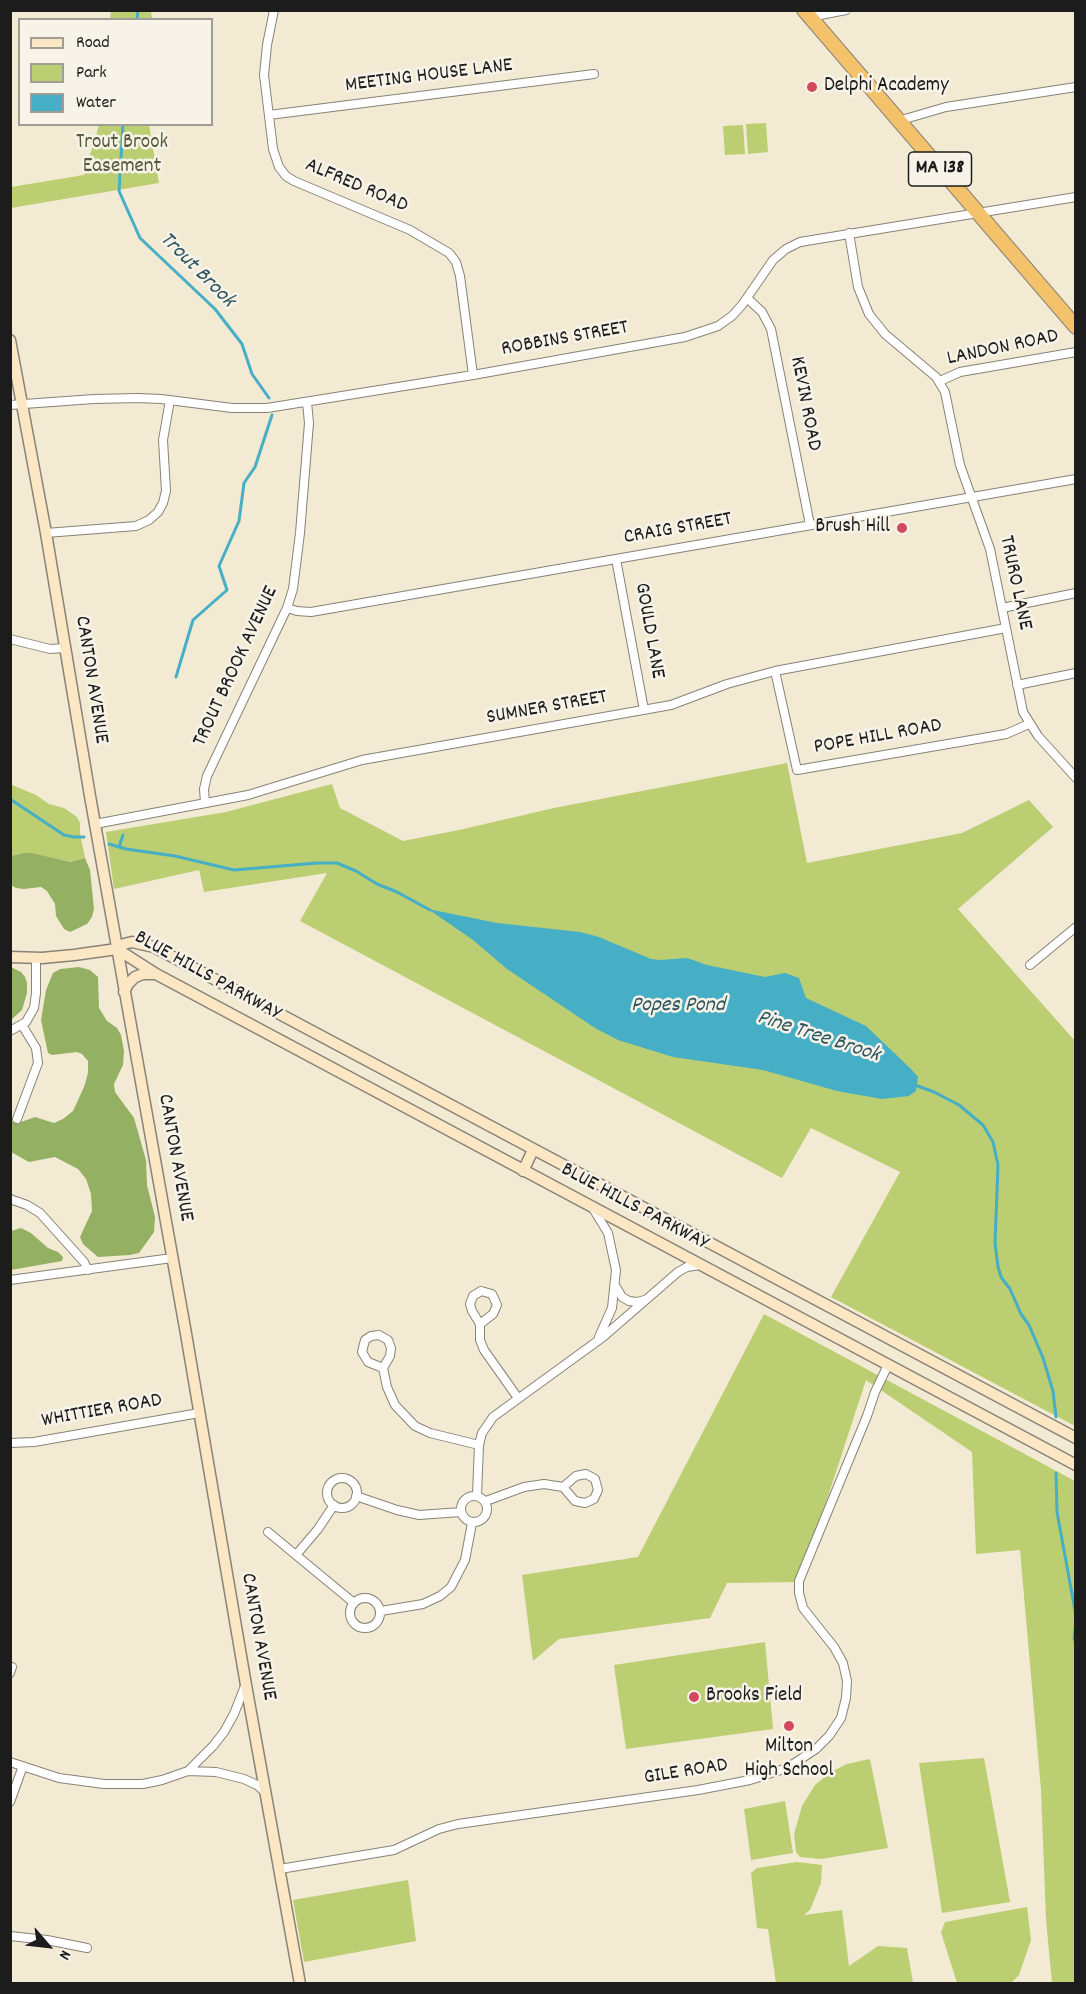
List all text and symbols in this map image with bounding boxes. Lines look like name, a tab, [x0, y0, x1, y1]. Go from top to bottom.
legend	[18, 18, 213, 126]
text: Road	[76, 31, 110, 56]
street label: MEETING HOUSE LANE	[344, 54, 514, 100]
text: Park	[76, 61, 107, 86]
place label: Delphi Academy	[824, 74, 949, 100]
marker: Delphi Academy	[805, 80, 819, 94]
text: Water	[76, 91, 116, 116]
park label: Trout Brook Easement	[76, 131, 168, 181]
road number: MA 138	[908, 152, 972, 186]
street label: ALFRED ROAD	[301, 154, 411, 220]
water label: Trout Brook	[153, 228, 239, 314]
street label: ROBBINS STREET	[500, 316, 630, 364]
street label: LANDON ROAD	[945, 325, 1061, 373]
street label: KEVIN ROAD	[783, 355, 825, 453]
street label: CRAIG STREET	[622, 508, 734, 552]
place label: Brush Hill	[815, 515, 890, 541]
marker: Brush Hill	[895, 521, 909, 535]
street label: TRURO LANE	[992, 534, 1036, 632]
street label: GOULD LANE	[627, 581, 669, 681]
street label: TROUT BROOK AVENUE	[189, 583, 285, 751]
street label: CANTON AVENUE	[67, 614, 113, 746]
street label: SUMNER STREET	[485, 686, 609, 732]
street label: POPE HILL ROAD	[812, 714, 944, 762]
street label: BLUE HILLS PARKWAY	[129, 926, 285, 1028]
water label: Popes Pond	[631, 994, 725, 1020]
water label: Pine Tree Brook	[753, 1006, 883, 1070]
street label: CANTON AVENUE	[150, 1092, 198, 1224]
street label: BLUE HILLS PARKWAY	[556, 1158, 712, 1258]
street label: WHITTIER ROAD	[40, 1389, 164, 1435]
street label: CANTON AVENUE	[233, 1571, 281, 1703]
place label: Brooks Field	[706, 1684, 802, 1710]
marker: Brooks Field	[687, 1690, 701, 1704]
marker: Milton High School	[782, 1719, 796, 1733]
place label: Milton High School	[744, 1735, 834, 1785]
street label: GILE ROAD	[642, 1754, 730, 1792]
north arrow	[18, 1916, 78, 1976]
text: N	[52, 1946, 76, 1964]

